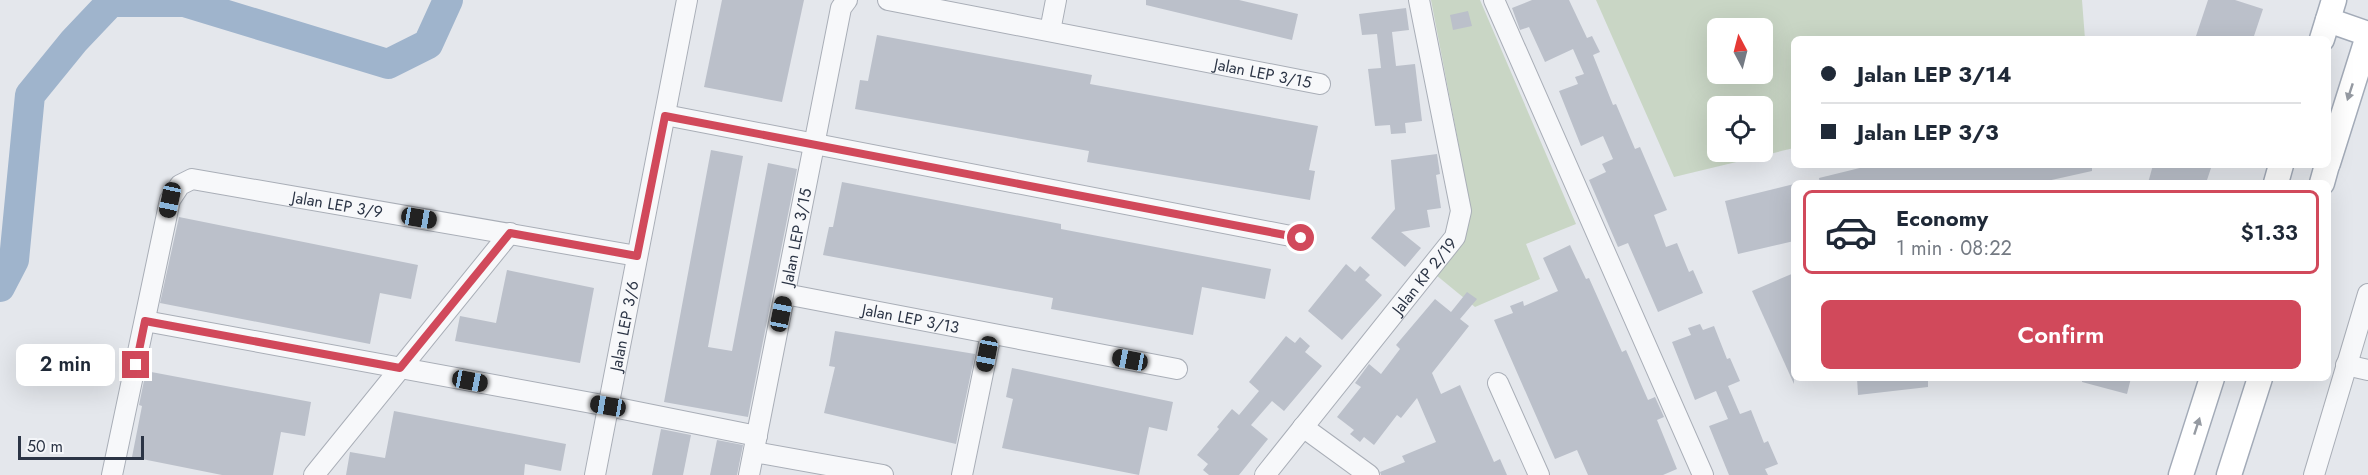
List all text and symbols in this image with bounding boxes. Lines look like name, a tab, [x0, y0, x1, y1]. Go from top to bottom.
north arrow	[1707, 18, 1773, 84]
map controls	[1707, 18, 1773, 162]
street label: Jalan LEP 3/15	[1210, 52, 1314, 94]
text: Jalan LEP 3/14	[1857, 58, 2012, 90]
one-way arrow	[2345, 83, 2355, 101]
button: locate	[1707, 96, 1773, 162]
text: Jalan LEP 3/3	[1857, 116, 1999, 148]
car	[157, 181, 183, 219]
street label: Jalan LEP 3/9	[288, 185, 385, 223]
street label: Jalan LEP 3/15	[775, 186, 817, 289]
text: Economy	[1896, 202, 1988, 234]
icon: car	[1824, 205, 1878, 259]
car	[400, 206, 438, 230]
text: $1.33	[2241, 216, 2298, 248]
route start	[1287, 224, 1314, 251]
street label: Jalan KP 2/19	[1385, 232, 1462, 321]
text: 1 min · 08:22	[1896, 234, 2012, 263]
street label: Jalan LEP 3/6	[604, 279, 644, 375]
car	[769, 295, 793, 333]
street label: Jalan LEP 3/13	[858, 297, 961, 339]
button: Confirm	[1821, 300, 2301, 369]
car	[975, 335, 999, 373]
callout: 2 min	[16, 344, 115, 386]
car	[1111, 348, 1149, 372]
text: 2 min	[40, 350, 91, 379]
route end	[122, 351, 149, 378]
car	[451, 369, 489, 393]
car	[589, 394, 627, 418]
one-way arrow	[2192, 417, 2202, 435]
scale bar	[18, 433, 144, 460]
text: 50 m	[27, 435, 63, 458]

